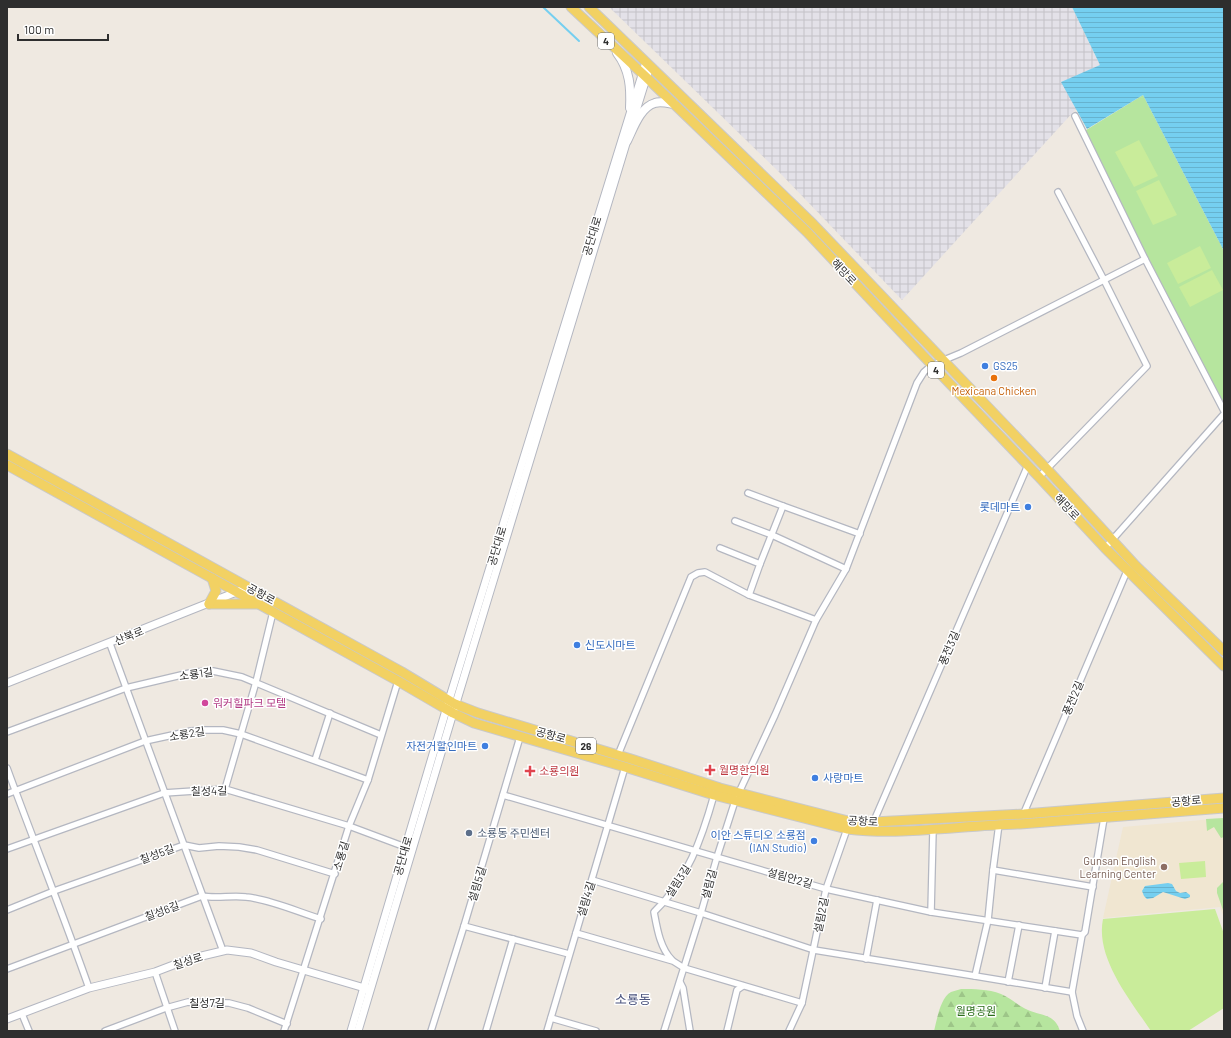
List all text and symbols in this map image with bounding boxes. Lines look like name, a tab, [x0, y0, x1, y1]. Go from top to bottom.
scale bar	[18, 16, 108, 42]
text: 100 m	[24, 22, 54, 36]
road number: 4	[598, 33, 614, 49]
street label: 공단대로	[579, 215, 604, 257]
street label: 해망로	[829, 256, 859, 287]
place label: GS25	[993, 359, 1018, 372]
marker: GS25	[980, 361, 990, 371]
road number: 4	[928, 362, 944, 378]
marker: Mexicana Chicken	[989, 373, 999, 383]
place label: Mexicana Chicken	[952, 384, 1037, 397]
street label: 해망로	[1052, 491, 1082, 522]
place label: 롯데마트	[980, 500, 1020, 513]
marker: 롯데마트	[1023, 502, 1033, 512]
street label: 공단대로	[484, 525, 509, 567]
street label: 공항로	[245, 581, 278, 607]
street label: 산북로	[112, 624, 145, 647]
street label: 풍전3길	[936, 629, 962, 667]
place label: 신도시마트	[585, 638, 636, 651]
marker: 신도시마트	[572, 640, 582, 650]
street label: 소룡1길	[178, 665, 214, 682]
street label: 풍전2길	[1059, 679, 1086, 717]
place label: 워커힐파크 모텔	[213, 696, 286, 709]
marker: 워커힐파크 모텔	[200, 698, 210, 708]
street label: 소룡2길	[168, 724, 206, 743]
street label: 공항로	[535, 724, 568, 745]
road number: 26	[576, 738, 596, 754]
place label: 자전거할인마트	[406, 739, 477, 752]
marker: 자전거할인마트	[480, 741, 490, 751]
place label: 월명한의원	[719, 763, 770, 776]
place label: 소룡의원	[539, 764, 579, 777]
marker: 월명한의원	[704, 764, 716, 776]
marker: 소룡의원	[524, 765, 536, 777]
place label: 사랑마트	[823, 771, 863, 784]
marker: 사랑마트	[810, 773, 820, 783]
street label: 칠성4길	[191, 784, 227, 797]
street label: 공항로	[1170, 793, 1202, 808]
street label: 공항로	[848, 813, 879, 828]
place label: 소룡동 주민센터	[477, 826, 550, 839]
marker: 소룡동 주민센터	[464, 828, 474, 838]
place label: 이안 스튜디오 소룡점 (IAN Studio)	[711, 828, 806, 854]
street label: 공단대로	[391, 835, 414, 877]
marker: 이안 스튜디오 소룡점 (IAN Studio)	[809, 836, 819, 846]
street label: 소룡길	[330, 839, 351, 872]
street label: 칠성5길	[138, 841, 176, 866]
place label: Gunsan English Learning Center	[1079, 854, 1156, 880]
street label: 설림3길	[662, 862, 693, 899]
marker: Gunsan English Learning Center	[1159, 862, 1169, 872]
street label: 설림5길	[465, 865, 488, 903]
street label: 설림안2길	[766, 865, 814, 890]
street label: 설림길	[698, 868, 719, 900]
street label: 설림4길	[574, 880, 597, 918]
street label: 설림2길	[811, 896, 830, 934]
street label: 칠성6길	[143, 898, 181, 923]
street label: 칠성로	[171, 950, 204, 971]
district label: 소룡동	[615, 991, 651, 1007]
street label: 칠성7길	[189, 996, 225, 1009]
park label: 월명공원	[956, 1004, 996, 1017]

